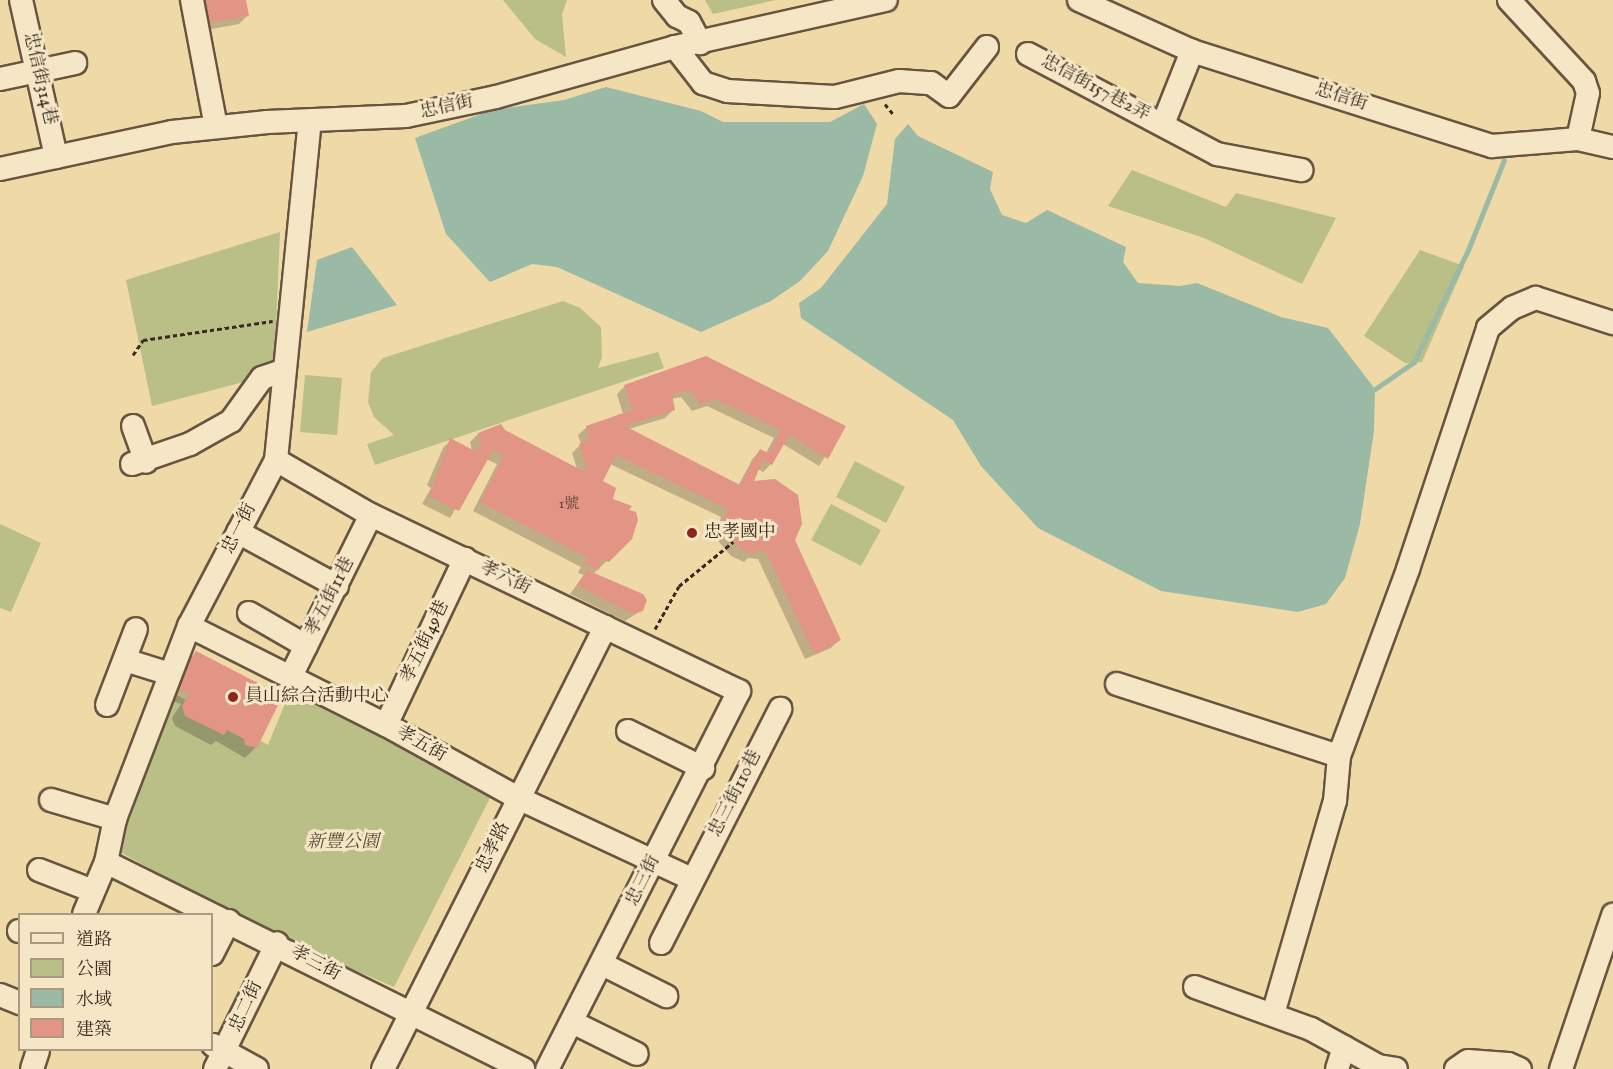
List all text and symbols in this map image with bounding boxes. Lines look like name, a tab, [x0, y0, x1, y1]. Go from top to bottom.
street label: 忠信街314巷	[18, 31, 60, 127]
street label: 忠信街157巷2弄	[1037, 51, 1153, 127]
street label: 忠信街	[1312, 79, 1370, 117]
street label: 忠信街	[418, 92, 476, 124]
house number: 1號	[559, 495, 579, 513]
street label: 忠一街	[218, 500, 262, 558]
place label: 忠孝國中	[704, 522, 776, 544]
marker: 忠孝國中	[685, 526, 699, 540]
street label: 孝五街11巷	[302, 554, 360, 640]
street label: 孝六街	[476, 557, 534, 601]
street label: 孝五街49巷	[397, 597, 455, 687]
place label: 員山綜合活動中心	[245, 686, 389, 708]
marker: 員山綜合活動中心	[226, 690, 240, 704]
street label: 孝五街	[392, 722, 450, 768]
street label: 忠三街110巷	[705, 747, 767, 841]
street label: 忠孝路	[472, 819, 516, 877]
park label: 新豐公園	[307, 832, 379, 854]
street label: 忠三街	[622, 852, 666, 910]
legend	[18, 913, 213, 1051]
text: 道路	[76, 929, 112, 952]
street label: 孝三街	[286, 942, 344, 986]
text: 公園	[76, 959, 112, 982]
street label: 忠二街	[226, 978, 268, 1036]
text: 水域	[76, 989, 112, 1012]
text: 建築	[76, 1019, 112, 1042]

